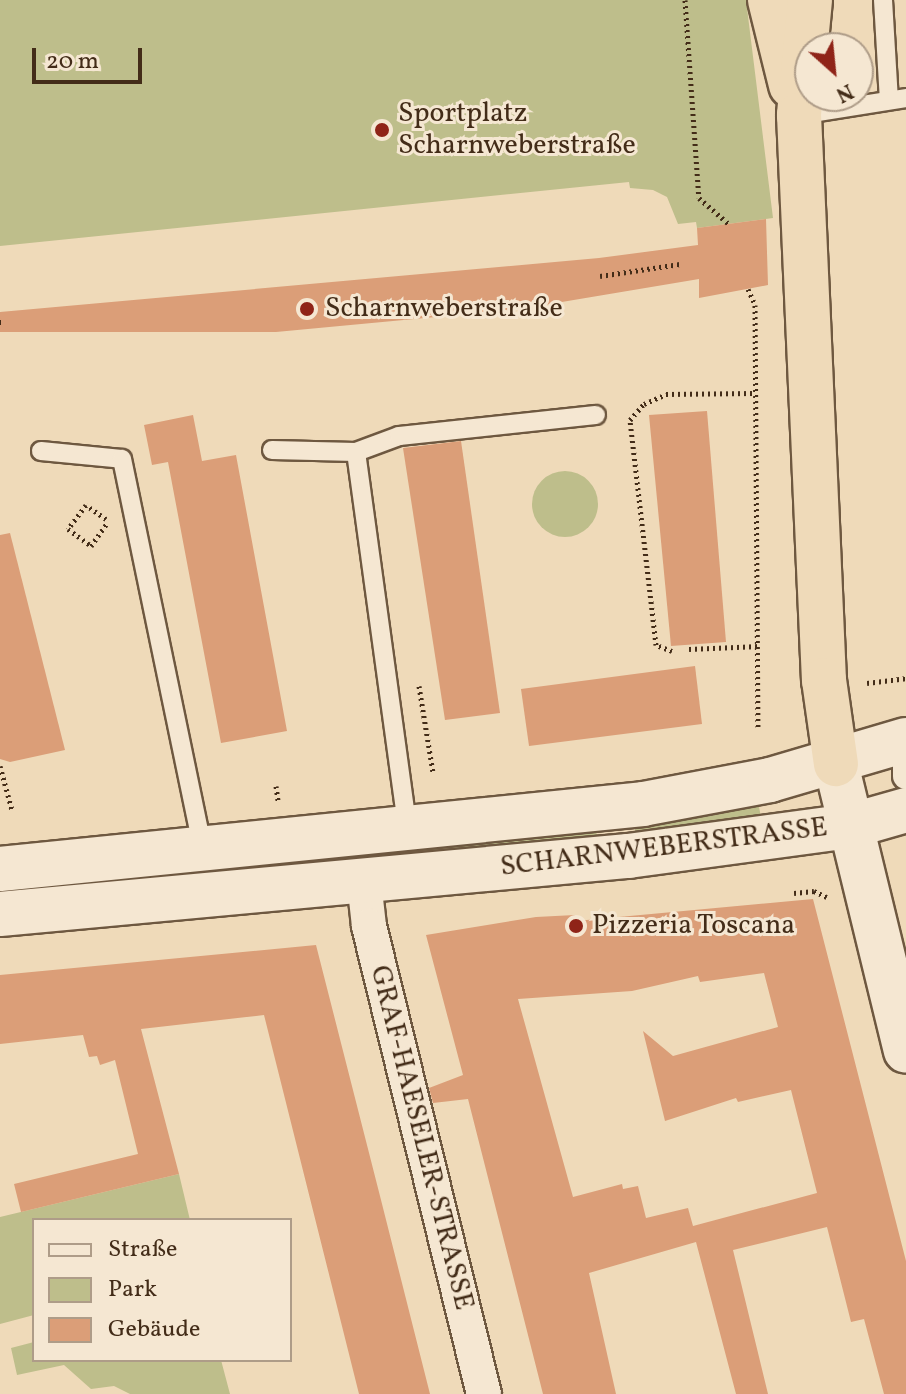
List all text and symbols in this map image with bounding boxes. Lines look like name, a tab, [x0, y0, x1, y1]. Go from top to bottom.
scale bar	[36, 32, 146, 82]
north arrow	[794, 32, 874, 112]
text: 20 m	[46, 45, 99, 79]
text: N	[830, 75, 858, 109]
place label: Sportplatz Scharnweberstraße	[398, 97, 636, 163]
marker: Sportplatz Scharnweberstraße	[373, 121, 391, 139]
place label: Scharnweberstraße	[325, 292, 563, 326]
marker: Scharnweberstraße	[296, 298, 318, 320]
street label: SCHARNWEBERSTRASSE	[498, 811, 830, 885]
place label: Pizzeria Toscana	[592, 909, 796, 943]
marker: Pizzeria Toscana	[567, 917, 585, 935]
street label: GRAF-HAESELER-STRASSE	[362, 962, 480, 1314]
legend	[32, 1218, 292, 1362]
text: Straße	[108, 1233, 177, 1267]
text: Park	[108, 1273, 157, 1307]
text: Gebäude	[108, 1313, 200, 1347]

